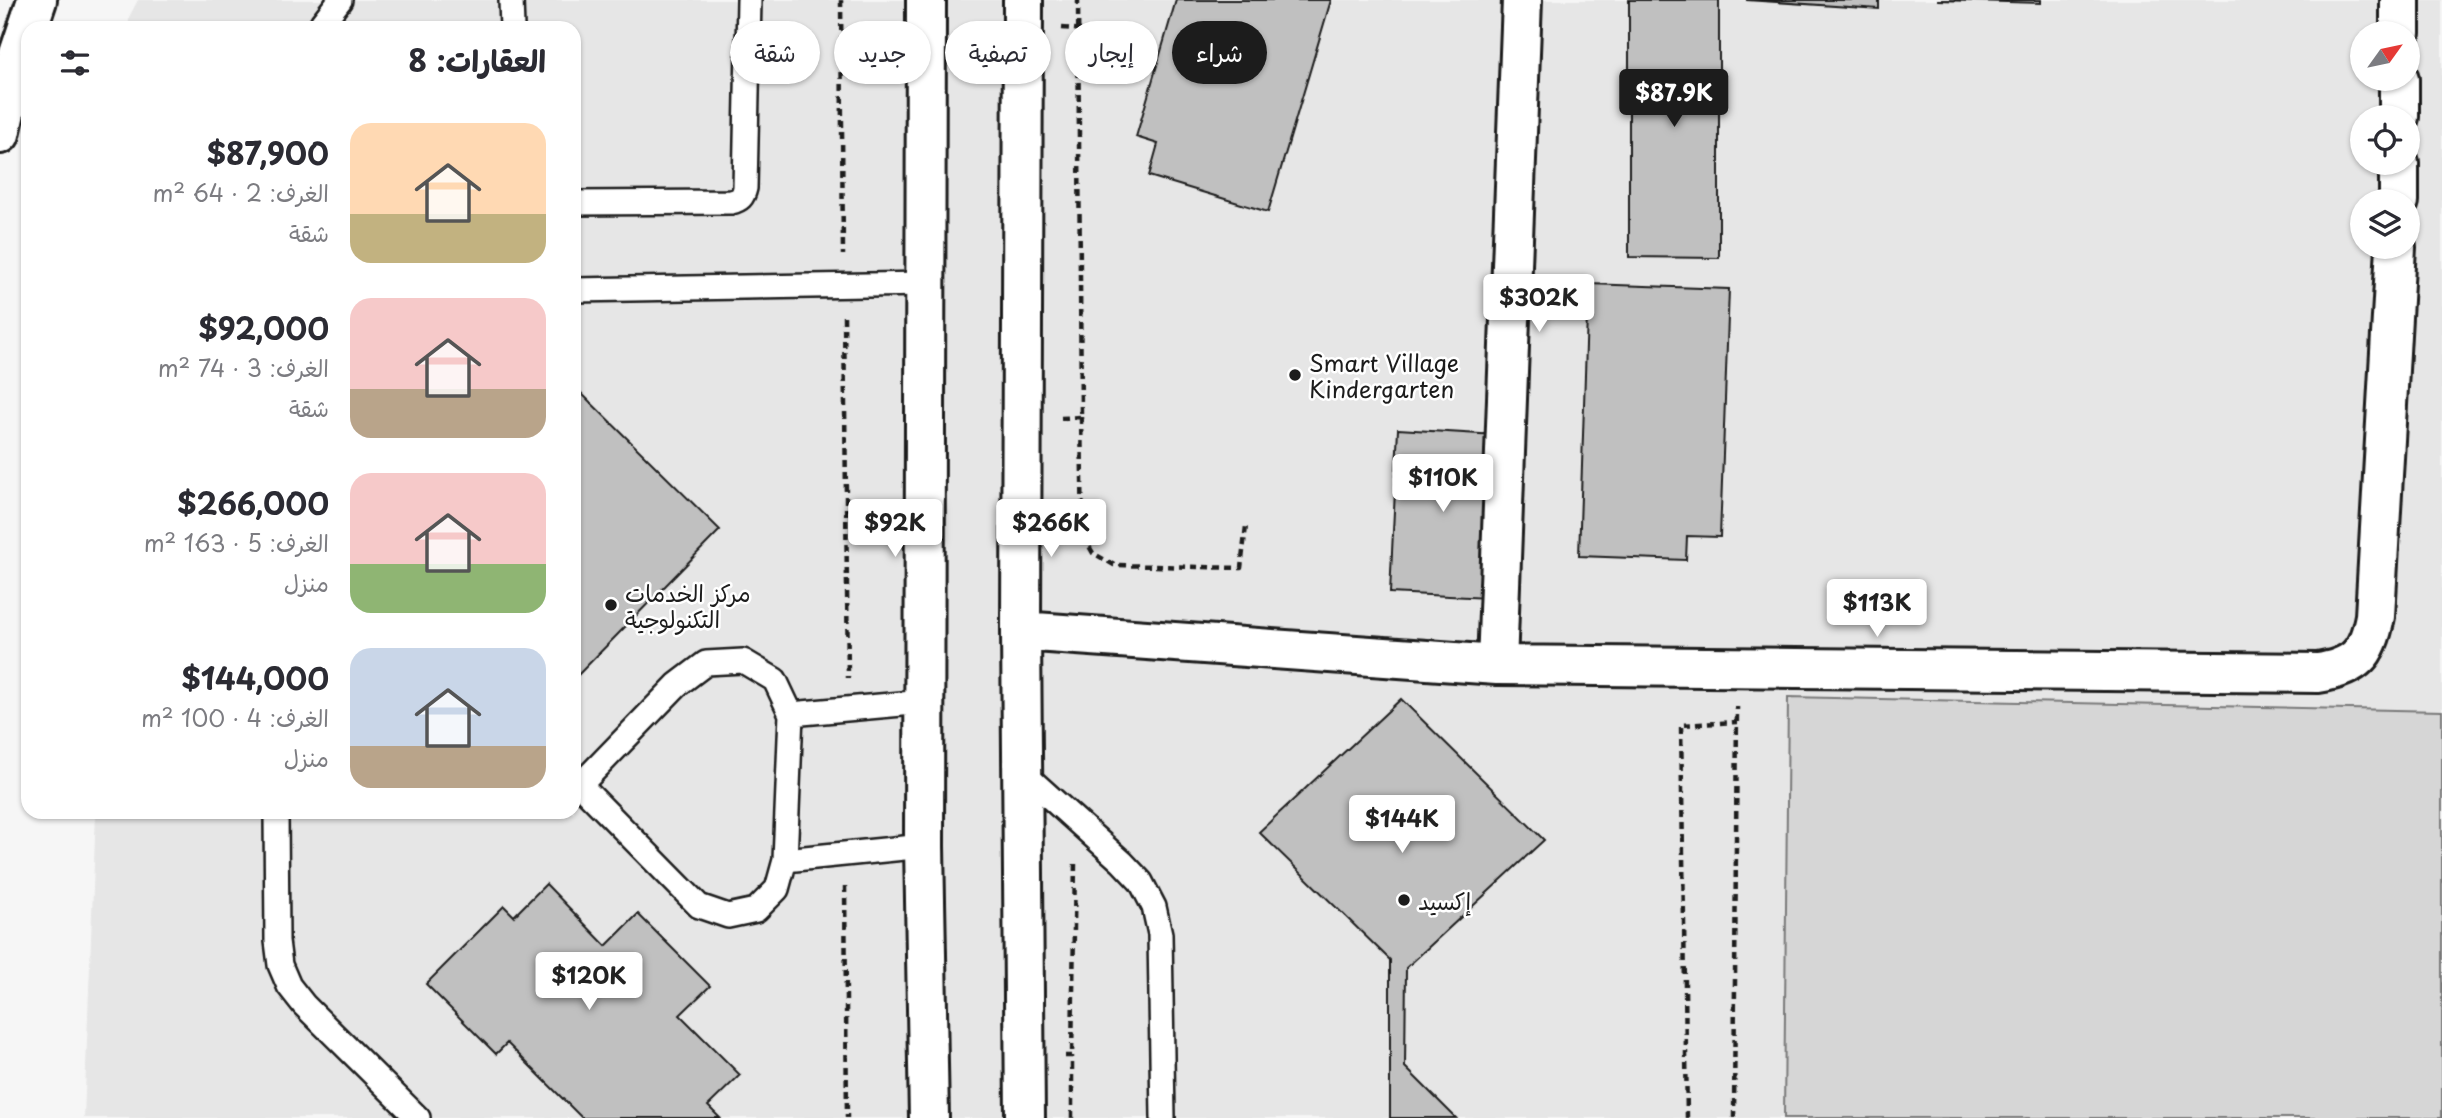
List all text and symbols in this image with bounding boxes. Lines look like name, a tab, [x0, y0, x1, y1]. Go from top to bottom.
chip: شقة	[730, 21, 820, 84]
chip: جديد	[834, 21, 931, 84]
chip: تصفية	[945, 21, 1051, 84]
chip: إيجار	[1065, 21, 1158, 84]
chip: شراء	[1172, 21, 1267, 84]
north arrow	[2350, 21, 2420, 91]
map controls	[2350, 21, 2420, 259]
text: العقارات: 8	[408, 37, 546, 82]
icon: filters	[56, 44, 94, 82]
pin: $87.9K	[1617, 69, 1731, 129]
text: $87.9K	[1635, 74, 1713, 109]
button: locate	[2350, 105, 2420, 175]
text: $87,900	[207, 130, 329, 175]
icon: home	[406, 151, 490, 235]
text: الغرف: 2 · 64 m²	[153, 175, 329, 210]
button: layers	[2350, 189, 2420, 259]
text: شقة	[289, 215, 329, 250]
pin: $302K	[1490, 274, 1588, 334]
text: $302K	[1499, 279, 1579, 314]
text: $92,000	[199, 305, 329, 350]
icon: home	[406, 326, 490, 410]
place label: Smart Village Kindergarten	[1309, 345, 1459, 406]
text: الغرف: 3 · 74 m²	[158, 350, 329, 385]
marker: Smart Village Kindergarten	[1287, 367, 1303, 383]
text: شقة	[289, 390, 329, 425]
pin: $110K	[1394, 454, 1492, 514]
text: $110K	[1408, 459, 1478, 494]
text: $266,000	[177, 480, 329, 525]
pin: $92K	[854, 500, 936, 559]
pin: $266K	[1002, 500, 1100, 559]
icon: home	[406, 501, 490, 585]
text: $92K	[864, 504, 926, 539]
text: $266K	[1012, 504, 1090, 539]
text: الغرف: 5 · 163 m²	[144, 525, 329, 560]
text: منزل	[284, 565, 329, 600]
place label: مركز الخدمات التكنولوجية	[625, 575, 751, 636]
pin: $113K	[1828, 580, 1926, 639]
text: $113K	[1843, 584, 1911, 619]
marker: مركز الخدمات التكنولوجية	[603, 597, 619, 613]
text: $144,000	[181, 655, 329, 700]
icon: home	[406, 676, 490, 760]
text: الغرف: 4 · 100 m²	[141, 700, 329, 735]
text: منزل	[284, 740, 329, 775]
pin: $144K	[1353, 796, 1451, 855]
text: $144K	[1365, 800, 1439, 835]
place label: إكسيد	[1418, 883, 1471, 918]
marker: إكسيد	[1396, 892, 1412, 908]
pin: $120K	[540, 953, 638, 1012]
text: $120K	[551, 957, 627, 992]

